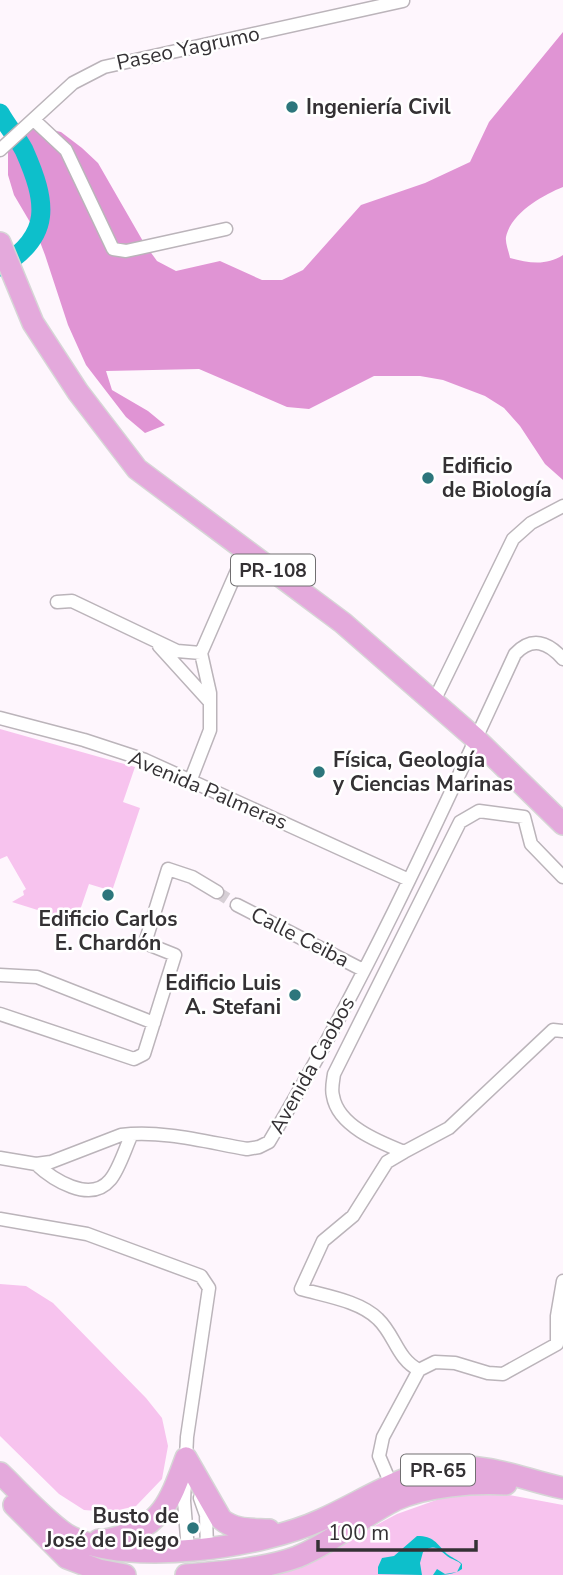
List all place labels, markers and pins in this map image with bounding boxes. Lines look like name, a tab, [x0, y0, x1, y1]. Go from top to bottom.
place label: Ingeniería Civil	[306, 93, 451, 121]
marker: Ingeniería Civil	[284, 99, 300, 115]
place label: Edificio de Biología	[442, 452, 552, 504]
marker: Edificio de Biología	[420, 470, 436, 486]
place label: Física, Geología y Ciencias Marinas	[332, 746, 513, 798]
marker: Física, Geología y Ciencias Marinas	[311, 764, 327, 780]
marker: Edificio Carlos E. Chardón	[100, 887, 116, 903]
place label: Edificio Carlos E. Chardón	[39, 905, 177, 957]
place label: Edificio Luis A. Stefani	[165, 969, 281, 1021]
marker: Edificio Luis A. Stefani	[287, 987, 303, 1003]
place label: Busto de José de Diego	[44, 1502, 179, 1554]
marker: Busto de José de Diego	[185, 1520, 201, 1536]

